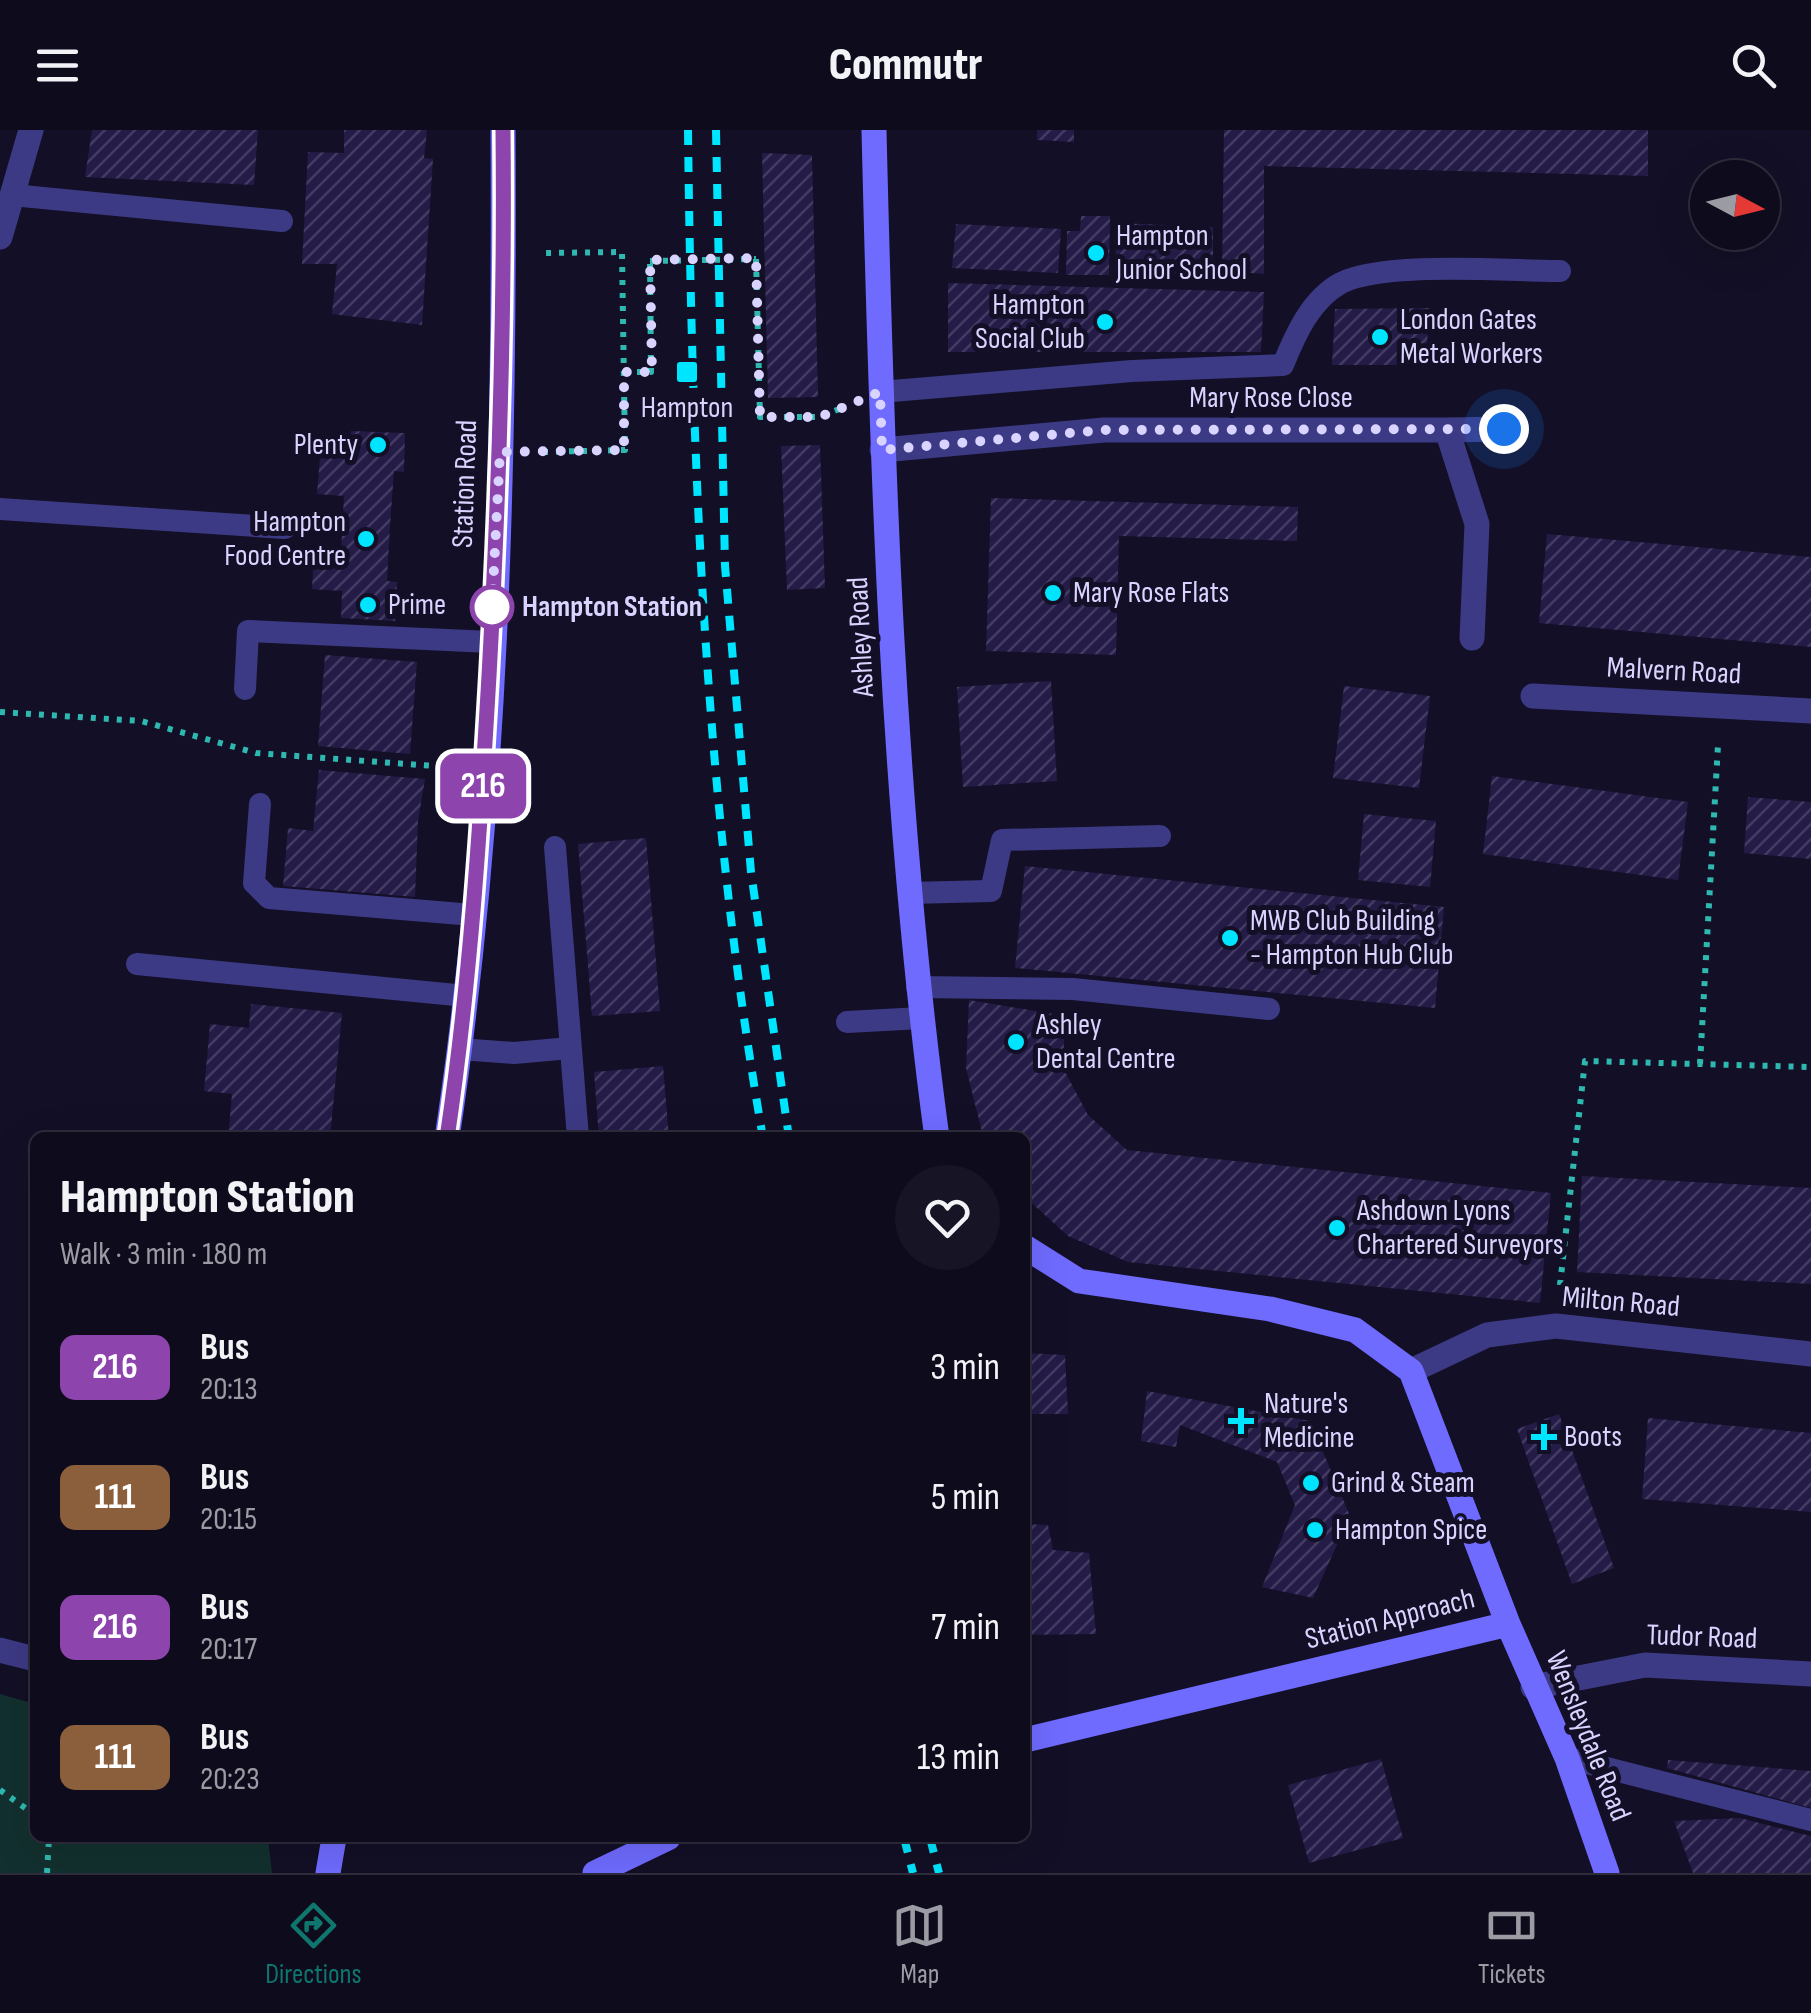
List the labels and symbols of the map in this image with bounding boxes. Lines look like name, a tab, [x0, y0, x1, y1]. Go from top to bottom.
north arrow	[1690, 160, 1780, 250]
place label: Hampton Junior School	[1115, 218, 1247, 288]
marker: Hampton Junior School	[1085, 242, 1107, 264]
place label: Hampton Social Club	[975, 287, 1085, 357]
place label: London Gates Metal Workers	[1400, 302, 1543, 372]
marker: Hampton Social Club	[1094, 311, 1116, 333]
marker: London Gates Metal Workers	[1369, 326, 1391, 348]
marker: Hampton	[674, 359, 700, 385]
street label: Mary Rose Close	[1189, 380, 1353, 416]
place label: Hampton	[641, 390, 733, 426]
your location	[1479, 404, 1529, 454]
street label: Station Road	[445, 419, 485, 549]
place label: Plenty	[294, 427, 358, 463]
marker: Plenty	[367, 434, 389, 456]
place label: Hampton Food Centre	[224, 504, 346, 574]
marker: Hampton Food Centre	[355, 528, 377, 550]
place label: Mary Rose Flats	[1073, 575, 1229, 611]
street label: Ashley Road	[840, 576, 882, 699]
marker: Mary Rose Flats	[1042, 582, 1064, 604]
marker: Hampton Station	[471, 586, 513, 628]
place label: Prime	[388, 587, 446, 623]
place label: Hampton Station	[522, 589, 702, 625]
marker: Prime	[357, 594, 379, 616]
street label: Malvern Road	[1606, 650, 1742, 692]
line badge: 216	[426, 754, 540, 818]
place label: MWB Club Building - Hampton Hub Club	[1250, 903, 1453, 973]
marker: MWB Club Building - Hampton Hub Club	[1219, 927, 1241, 949]
place label: Ashley Dental Centre	[1035, 1007, 1176, 1077]
marker: Ashley Dental Centre	[1005, 1031, 1027, 1053]
place label: Ashdown Lyons Chartered Surveyors	[1356, 1193, 1564, 1263]
marker: Ashdown Lyons Chartered Surveyors	[1326, 1217, 1348, 1239]
street label: Milton Road	[1561, 1279, 1681, 1325]
place label: Nature's Medicine	[1264, 1386, 1354, 1456]
marker: Nature's Medicine	[1228, 1408, 1254, 1434]
place label: Boots	[1564, 1419, 1622, 1455]
marker: Boots	[1533, 1426, 1555, 1448]
place label: Grind & Steam	[1331, 1465, 1475, 1501]
marker: Grind & Steam	[1300, 1472, 1322, 1494]
place label: Hampton Spice	[1335, 1512, 1487, 1548]
marker: Hampton Spice	[1304, 1519, 1326, 1541]
street label: Station Approach	[1302, 1581, 1478, 1657]
street label: Tudor Road	[1646, 1617, 1758, 1657]
street label: Wensleydale Road	[1538, 1646, 1638, 1826]

